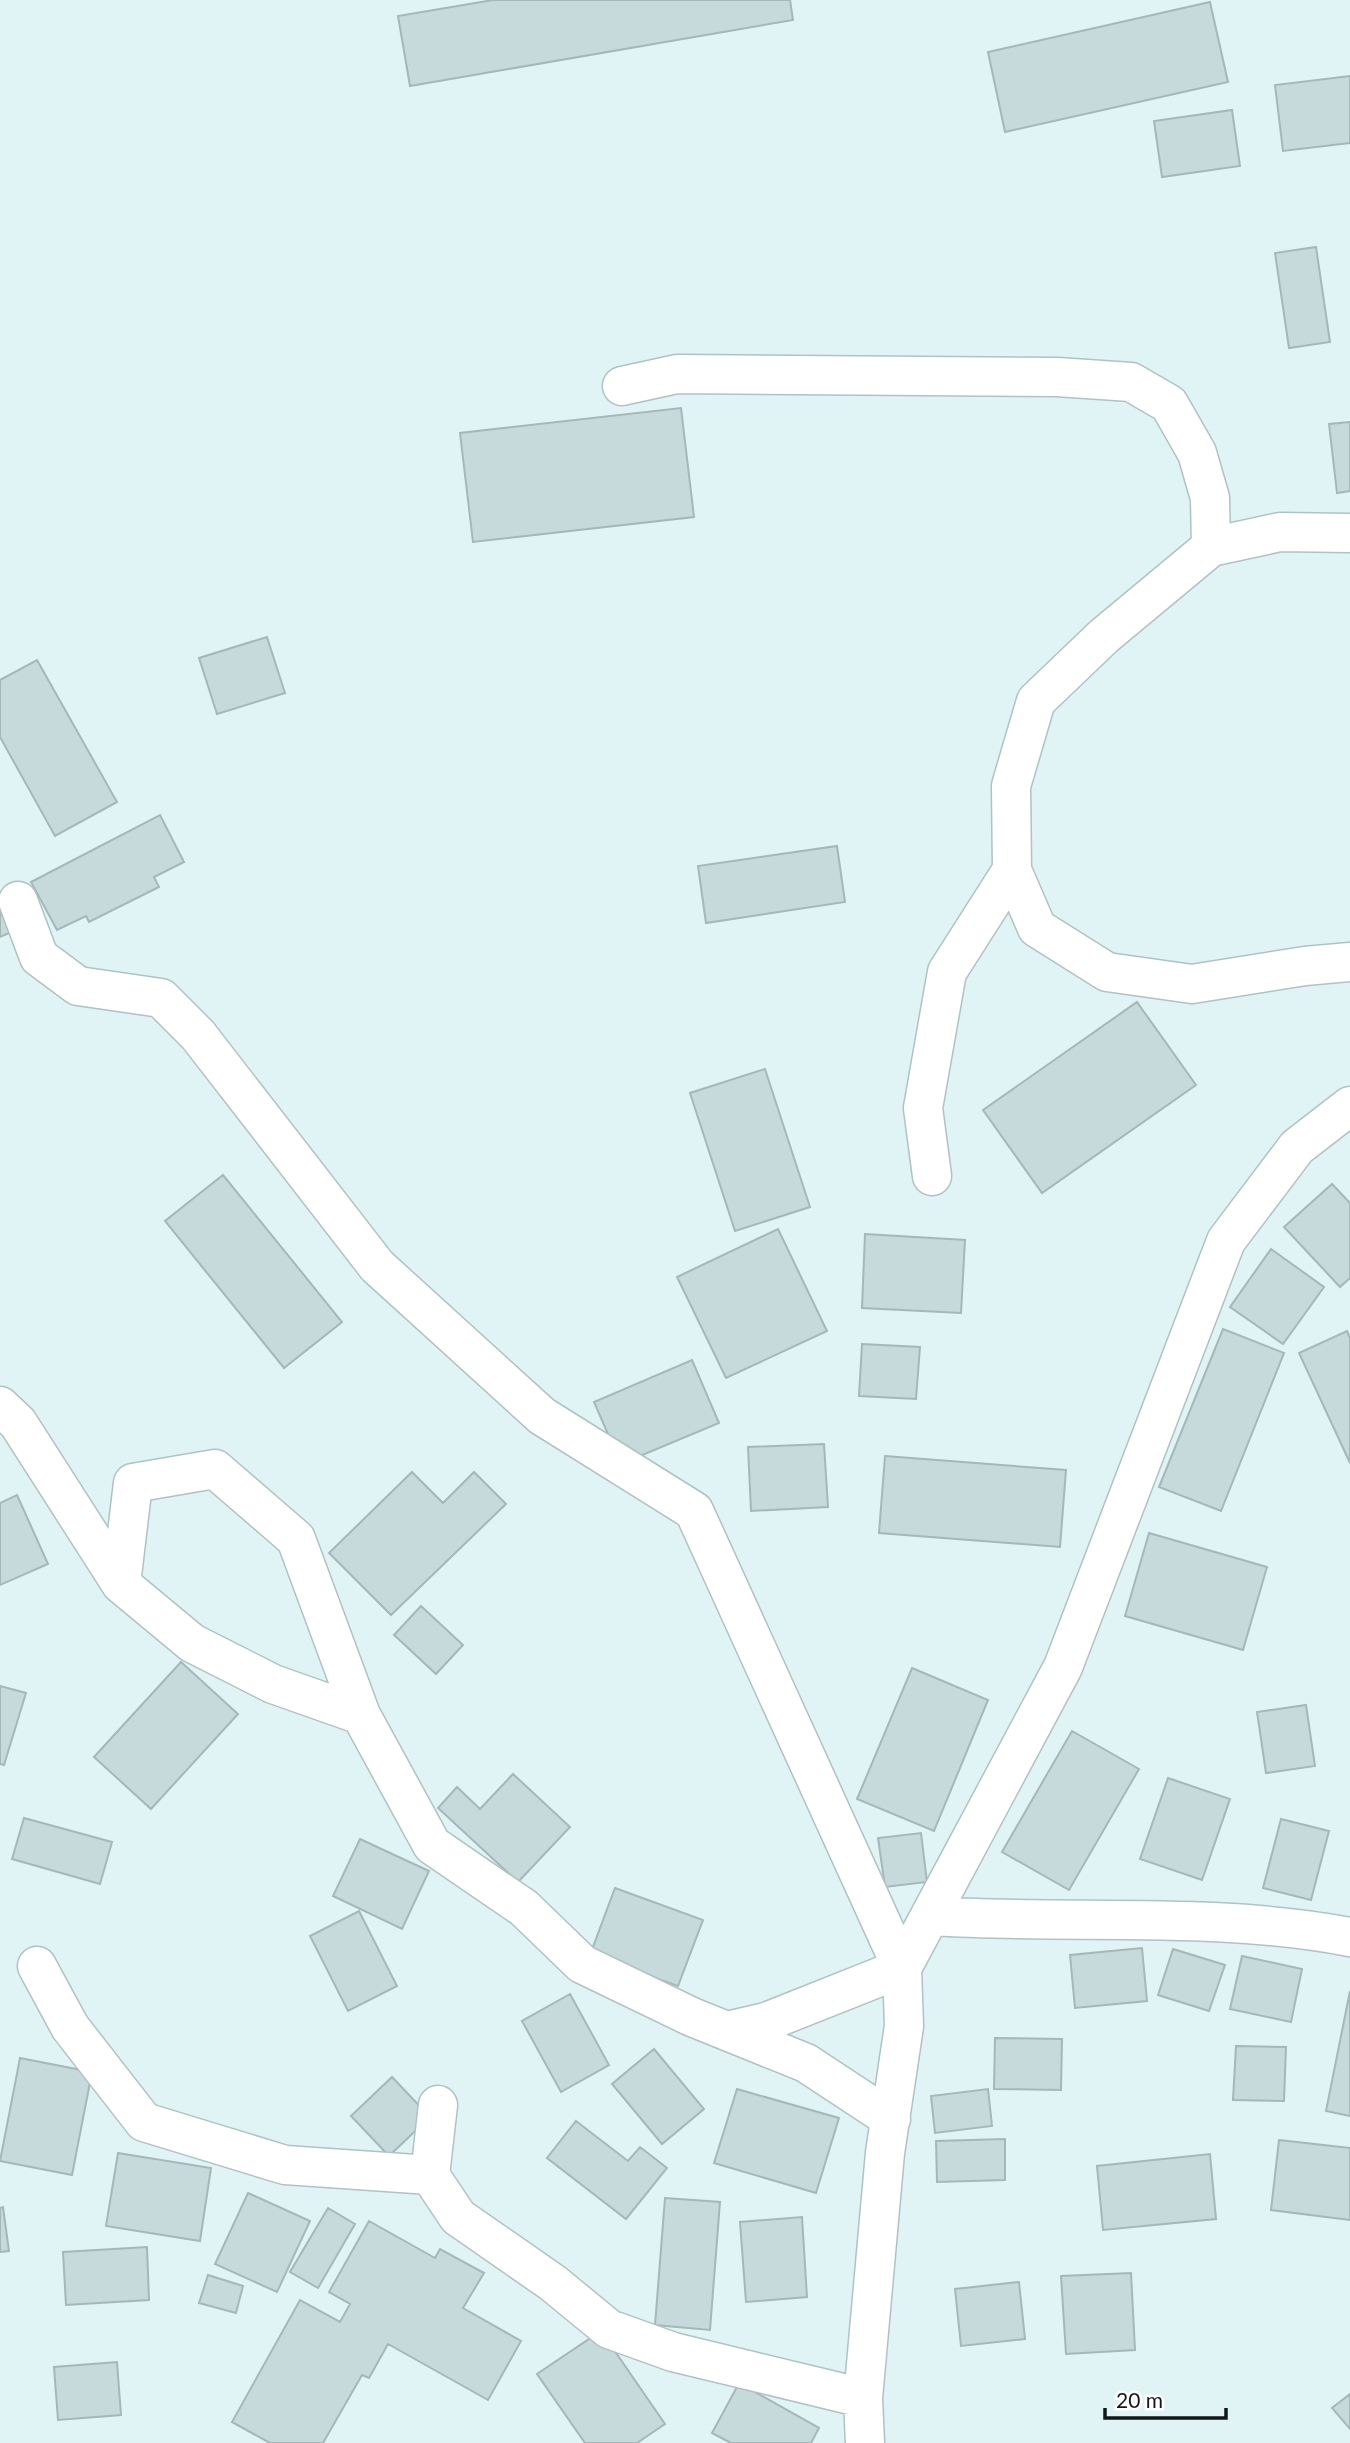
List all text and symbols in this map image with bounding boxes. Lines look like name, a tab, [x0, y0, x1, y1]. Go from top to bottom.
scale bar	[1105, 2376, 1226, 2420]
text: 20 m	[1116, 2387, 1163, 2412]

